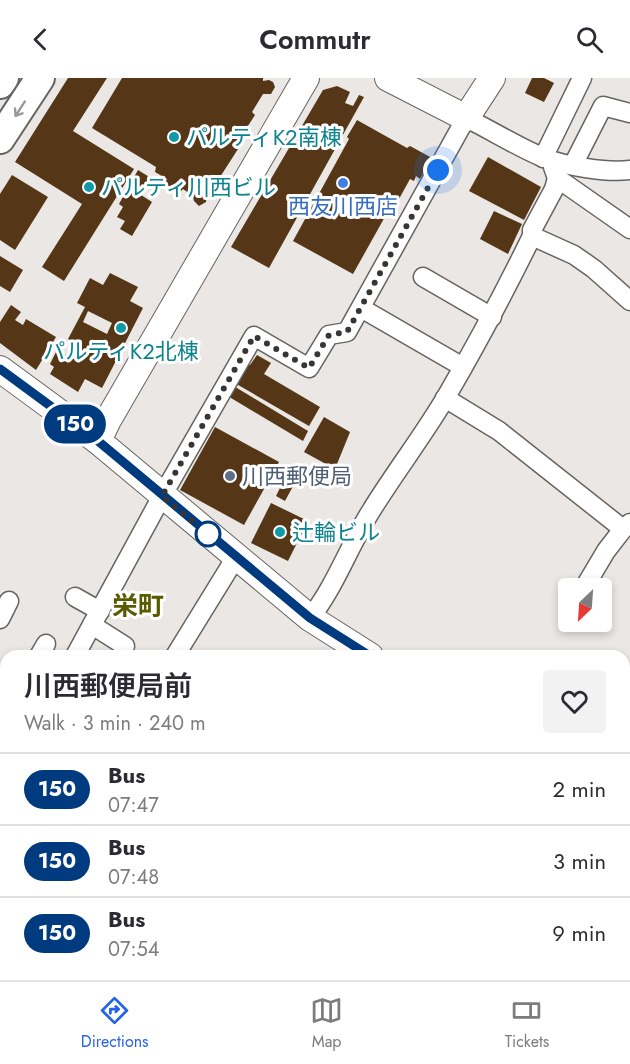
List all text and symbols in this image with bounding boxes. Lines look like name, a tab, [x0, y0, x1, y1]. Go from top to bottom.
text: Commutr	[259, 20, 371, 59]
icon: back	[24, 23, 57, 56]
icon: search	[573, 23, 606, 56]
one-way arrow	[14, 100, 26, 117]
place label: パルティK2南棟	[186, 121, 342, 153]
marker: パルティK2南棟	[167, 130, 181, 144]
your location	[423, 155, 453, 185]
place label: パルティ川西ビル	[101, 171, 276, 203]
marker: 西友川西店	[336, 176, 350, 190]
marker: パルティ川西ビル	[82, 180, 96, 194]
place label: 西友川西店	[288, 190, 398, 222]
marker: パルティK2北棟	[114, 321, 128, 335]
place label: パルティK2北棟	[43, 335, 199, 367]
line badge: 150	[40, 404, 110, 444]
text: 150	[56, 409, 94, 439]
place label: 川西郵便局	[242, 460, 352, 492]
marker: 川西郵便局	[223, 469, 237, 483]
place label: 辻輪ビル	[292, 516, 380, 548]
unlabelled marker	[195, 521, 221, 547]
marker: 辻輪ビル	[273, 525, 287, 539]
north arrow	[558, 578, 612, 632]
map controls	[558, 578, 612, 632]
district label: 栄町	[112, 587, 164, 625]
text: 川西郵便局前	[24, 666, 192, 707]
button: heart	[543, 670, 606, 733]
text: Walk · 3 min · 240 m	[24, 709, 206, 738]
text: Bus	[108, 759, 145, 791]
text: 2 min	[552, 773, 606, 805]
text: 150	[38, 774, 76, 804]
text: 07:47	[108, 791, 159, 820]
text: Bus	[108, 831, 145, 863]
text: 3 min	[553, 845, 606, 877]
text: 150	[38, 846, 76, 876]
text: 07:48	[108, 863, 159, 892]
text: Bus	[108, 903, 145, 935]
text: 9 min	[552, 917, 606, 949]
text: 150	[38, 918, 76, 948]
text: 07:54	[108, 935, 159, 964]
tab: Directions	[81, 994, 149, 1053]
tab: Map	[310, 994, 343, 1053]
tab: Tickets	[505, 994, 549, 1053]

